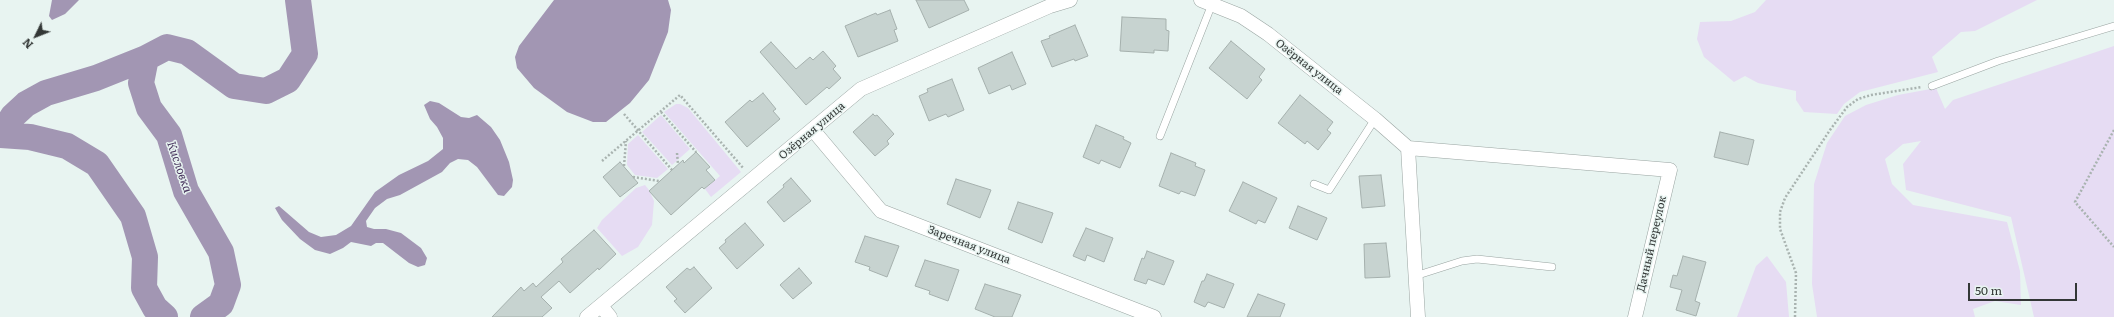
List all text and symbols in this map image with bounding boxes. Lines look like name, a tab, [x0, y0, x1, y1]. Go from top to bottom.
north arrow	[16, 16, 56, 56]
text: N	[18, 35, 36, 53]
street label: Озёрная улица	[1273, 36, 1345, 98]
street label: Озёрная улица	[776, 100, 848, 162]
water label: Кисловка	[164, 139, 194, 195]
street label: Дачный переулок	[1635, 195, 1669, 293]
street label: Заречная улица	[926, 223, 1012, 267]
scale bar	[1970, 275, 2079, 301]
text: 50 m	[1975, 281, 2002, 299]

